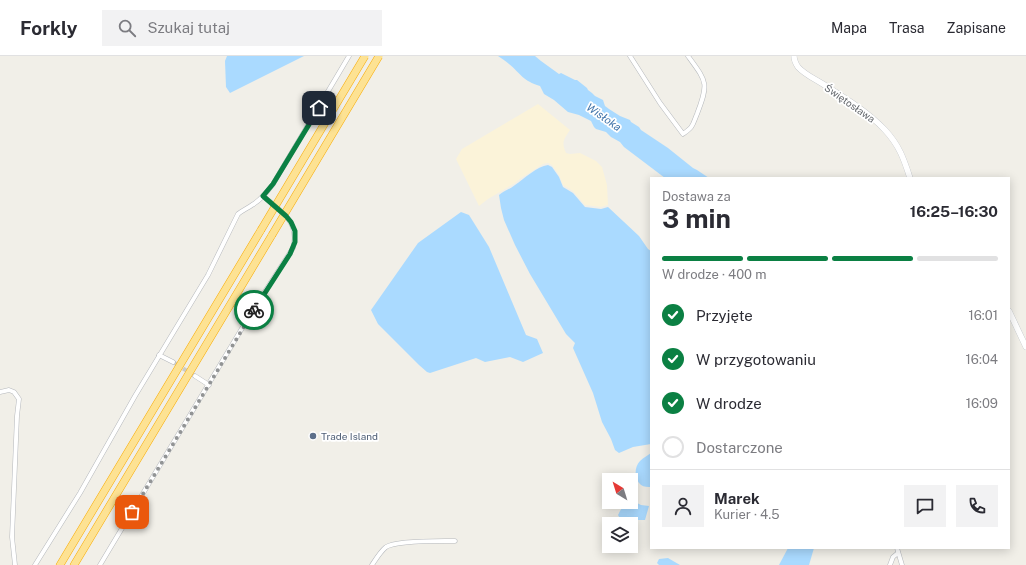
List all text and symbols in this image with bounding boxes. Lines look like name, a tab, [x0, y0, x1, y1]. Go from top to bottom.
search box	[102, 10, 382, 46]
text: Forkly	[20, 17, 78, 39]
icon: search	[116, 17, 138, 39]
text: Szukaj tutaj	[148, 19, 230, 36]
text: Mapa	[831, 20, 867, 36]
text: Trasa	[889, 20, 925, 36]
text: Zapisane	[947, 20, 1006, 36]
street label: Świętosława	[822, 81, 878, 125]
pin	[302, 91, 336, 125]
icon: home	[308, 97, 330, 119]
water label: Wisłoka	[584, 101, 624, 133]
text: Dostawa za	[662, 189, 731, 204]
text: 3 min	[662, 203, 731, 234]
text: 16:25–16:30	[910, 203, 998, 220]
text: W drodze · 400 m	[662, 267, 766, 282]
courier	[234, 290, 274, 330]
icon: bike	[243, 299, 265, 321]
icon: check	[662, 304, 684, 326]
text: Przyjęte	[696, 307, 753, 324]
text: 16:01	[968, 308, 998, 323]
icon: check	[662, 348, 684, 370]
text: W przygotowaniu	[696, 351, 816, 368]
text: 16:04	[966, 352, 998, 367]
icon: check	[662, 392, 684, 414]
text: W drodze	[696, 395, 762, 412]
text: 16:09	[966, 396, 998, 411]
place label: Trade Island	[321, 430, 378, 442]
marker: Trade Island	[308, 431, 318, 441]
text: Dostarczone	[696, 439, 783, 456]
north arrow	[602, 473, 638, 509]
map controls	[602, 473, 638, 553]
button: person	[662, 485, 704, 527]
button: chat	[904, 485, 946, 527]
button: phone	[956, 485, 998, 527]
text: Marek	[714, 490, 760, 507]
pin	[115, 495, 149, 529]
icon: bag	[121, 501, 143, 523]
text: Kurier · 4.5	[714, 507, 780, 522]
button: layers	[602, 517, 638, 553]

